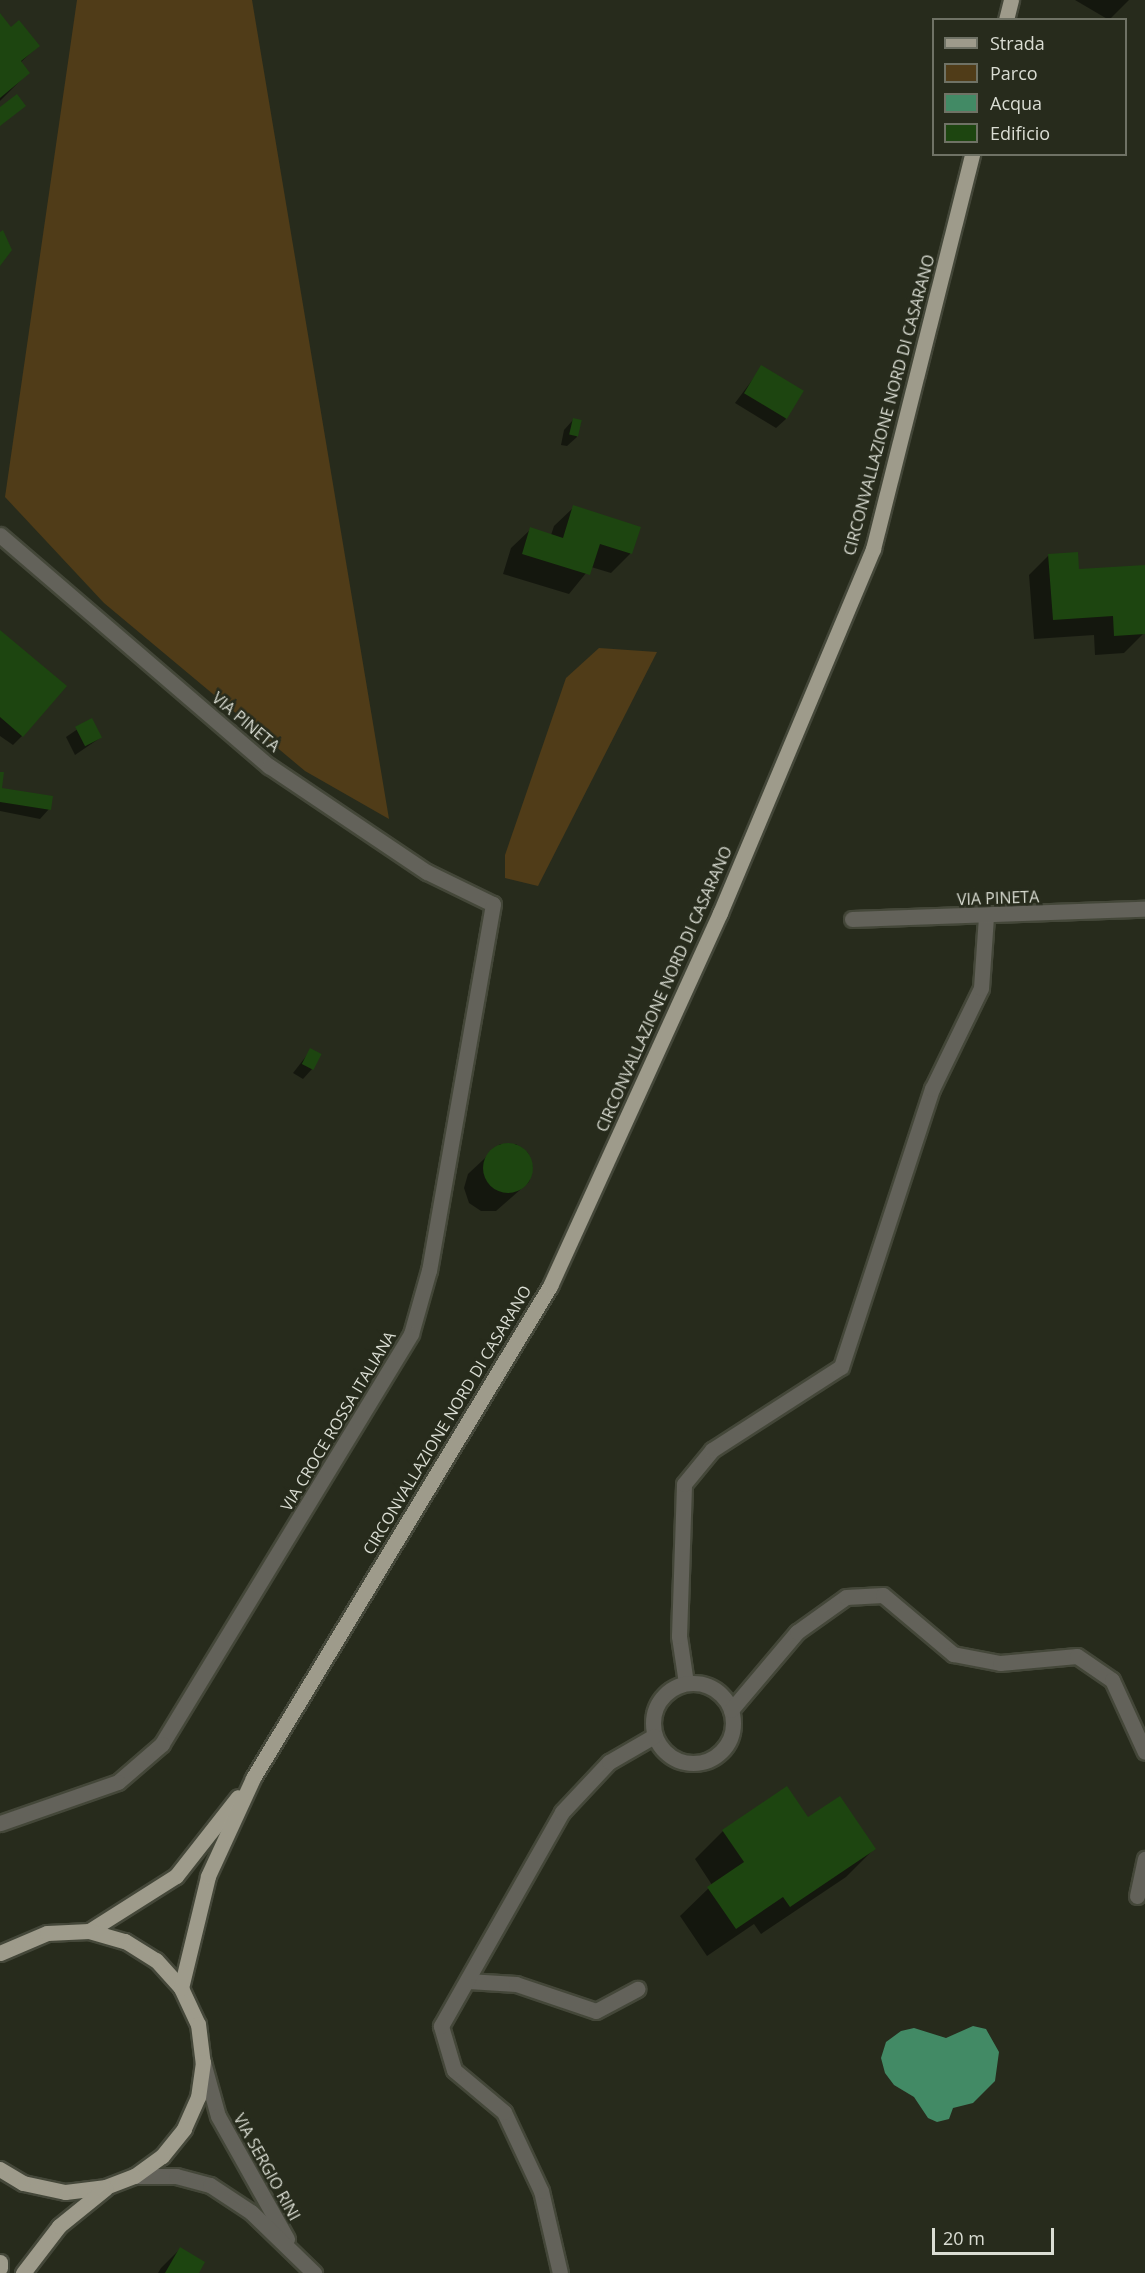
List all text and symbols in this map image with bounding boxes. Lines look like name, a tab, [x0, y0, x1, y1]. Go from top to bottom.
legend	[932, 18, 1127, 156]
text: Strada	[990, 31, 1045, 55]
text: Parco	[990, 61, 1038, 85]
text: Acqua	[990, 91, 1042, 115]
text: Edificio	[990, 121, 1050, 145]
street label: CIRCONVALLAZIONE NORD DI CASARANO	[840, 253, 938, 557]
street label: VIA PINETA	[208, 688, 284, 756]
street label: CIRCONVALLAZIONE NORD DI CASARANO	[592, 843, 736, 1135]
street label: VIA PINETA	[957, 887, 1039, 909]
street label: CIRCONVALLAZIONE NORD DI CASARANO	[359, 1282, 535, 1558]
street label: VIA CROCE ROSSA ITALIANA	[277, 1328, 399, 1514]
street label: VIA SERGIO RINI	[230, 2110, 304, 2224]
scale bar	[935, 2216, 1056, 2254]
text: 20 m	[943, 2226, 985, 2250]

